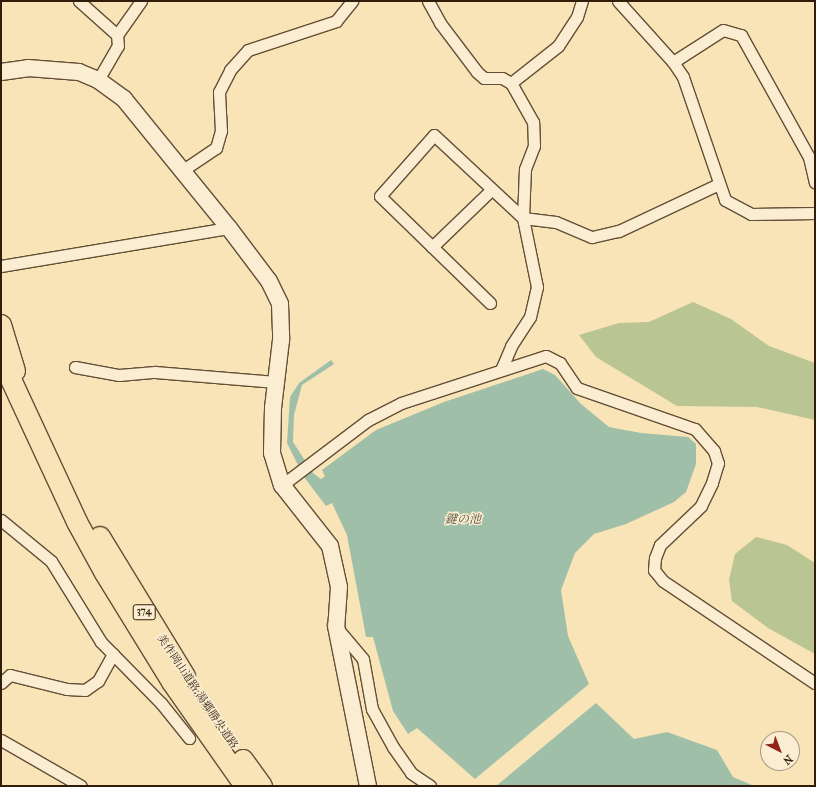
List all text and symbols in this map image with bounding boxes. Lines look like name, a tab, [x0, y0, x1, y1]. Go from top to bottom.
water label: 鍵の池	[445, 513, 481, 527]
road number: 374	[132, 604, 156, 620]
street label: 美作岡山道路;湯郷勝央道路	[154, 632, 240, 752]
north arrow	[760, 731, 800, 771]
text: N	[780, 752, 795, 767]

